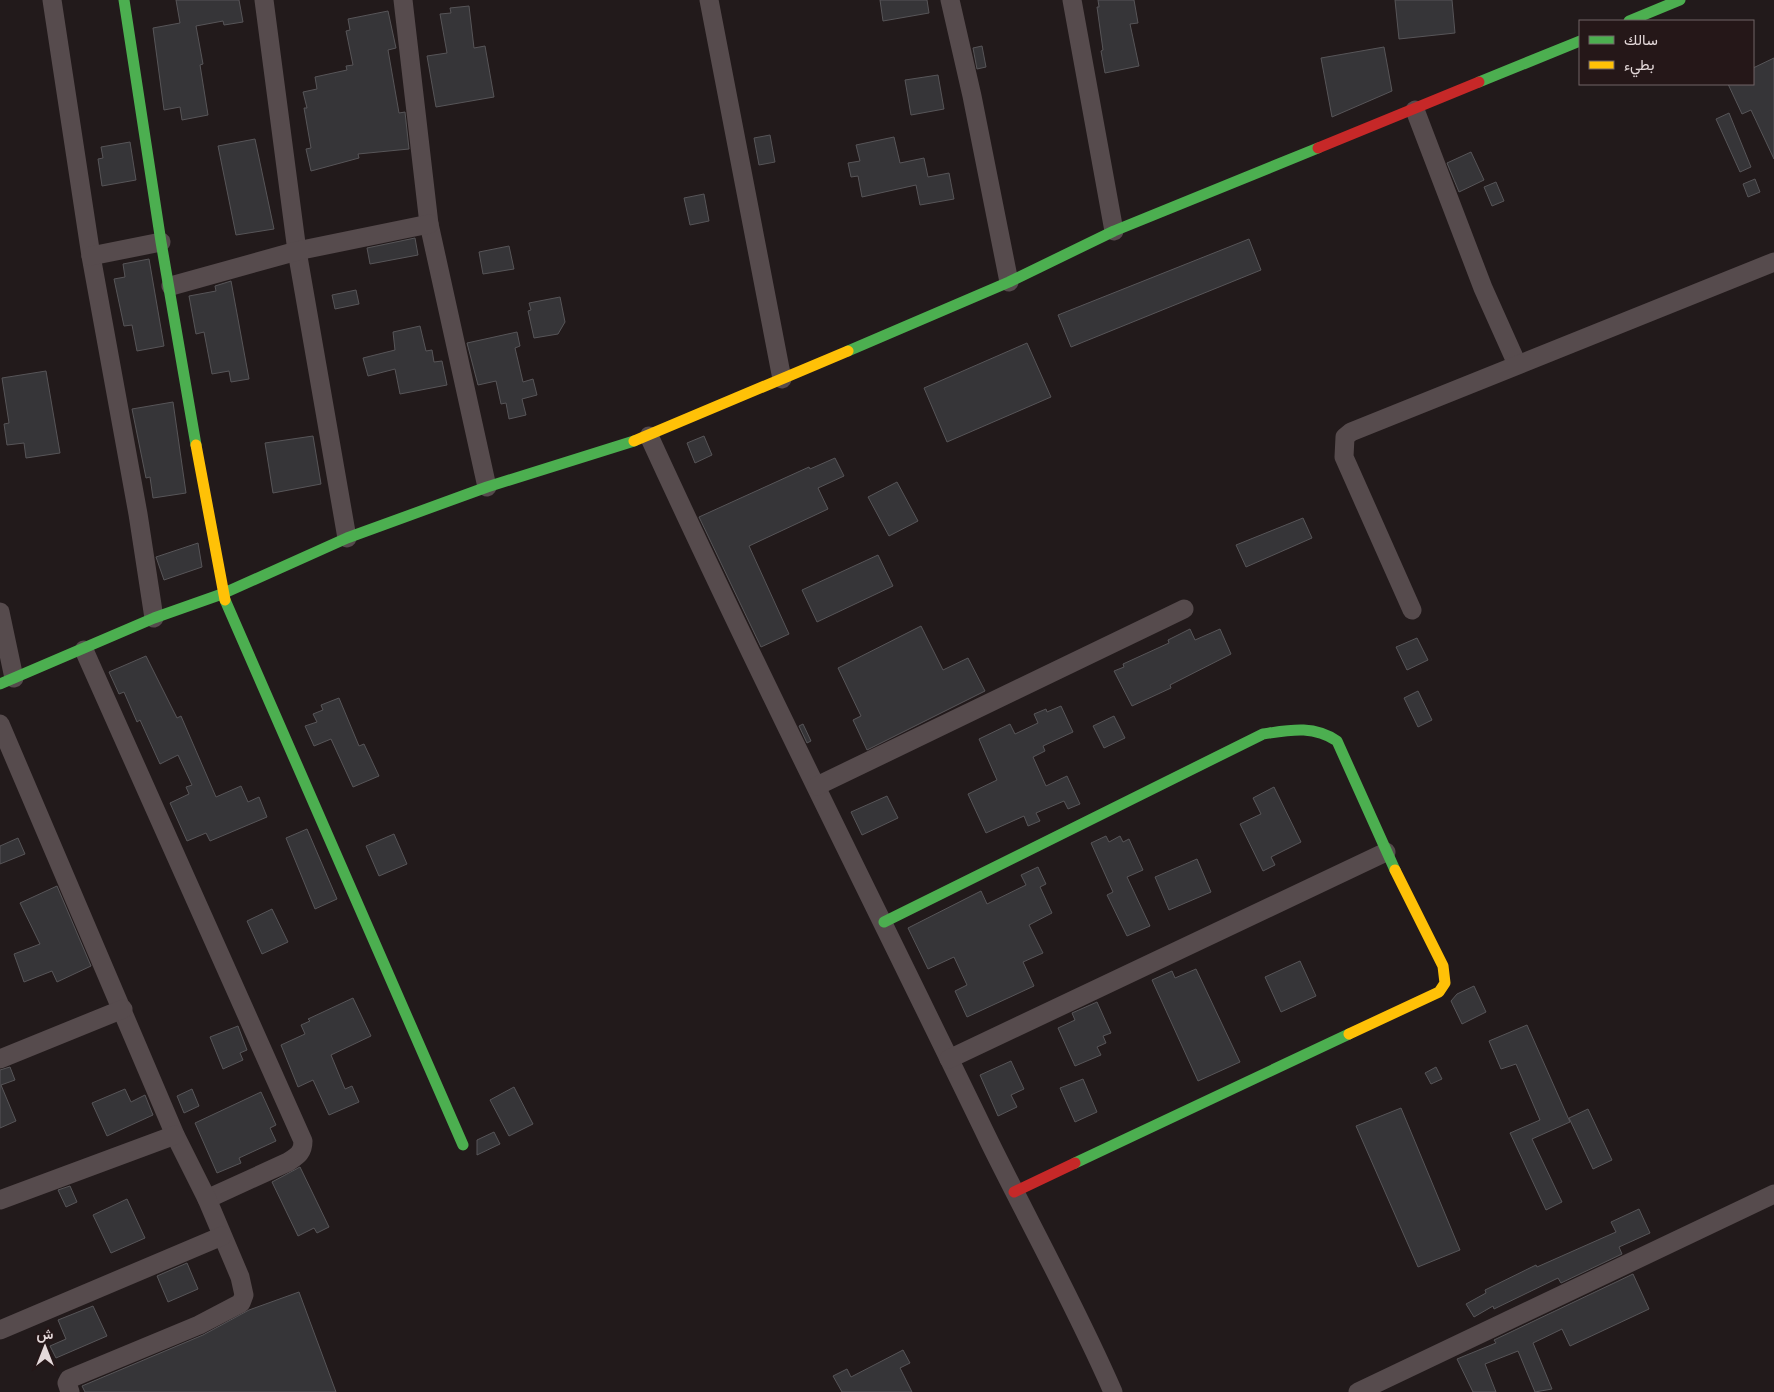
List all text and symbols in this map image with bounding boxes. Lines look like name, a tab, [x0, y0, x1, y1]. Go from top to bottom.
legend	[1579, 20, 1754, 85]
text: سالك	[1624, 31, 1658, 49]
text: بطيء	[1624, 56, 1654, 78]
north arrow	[20, 1322, 70, 1372]
text: ش	[37, 1326, 54, 1343]

